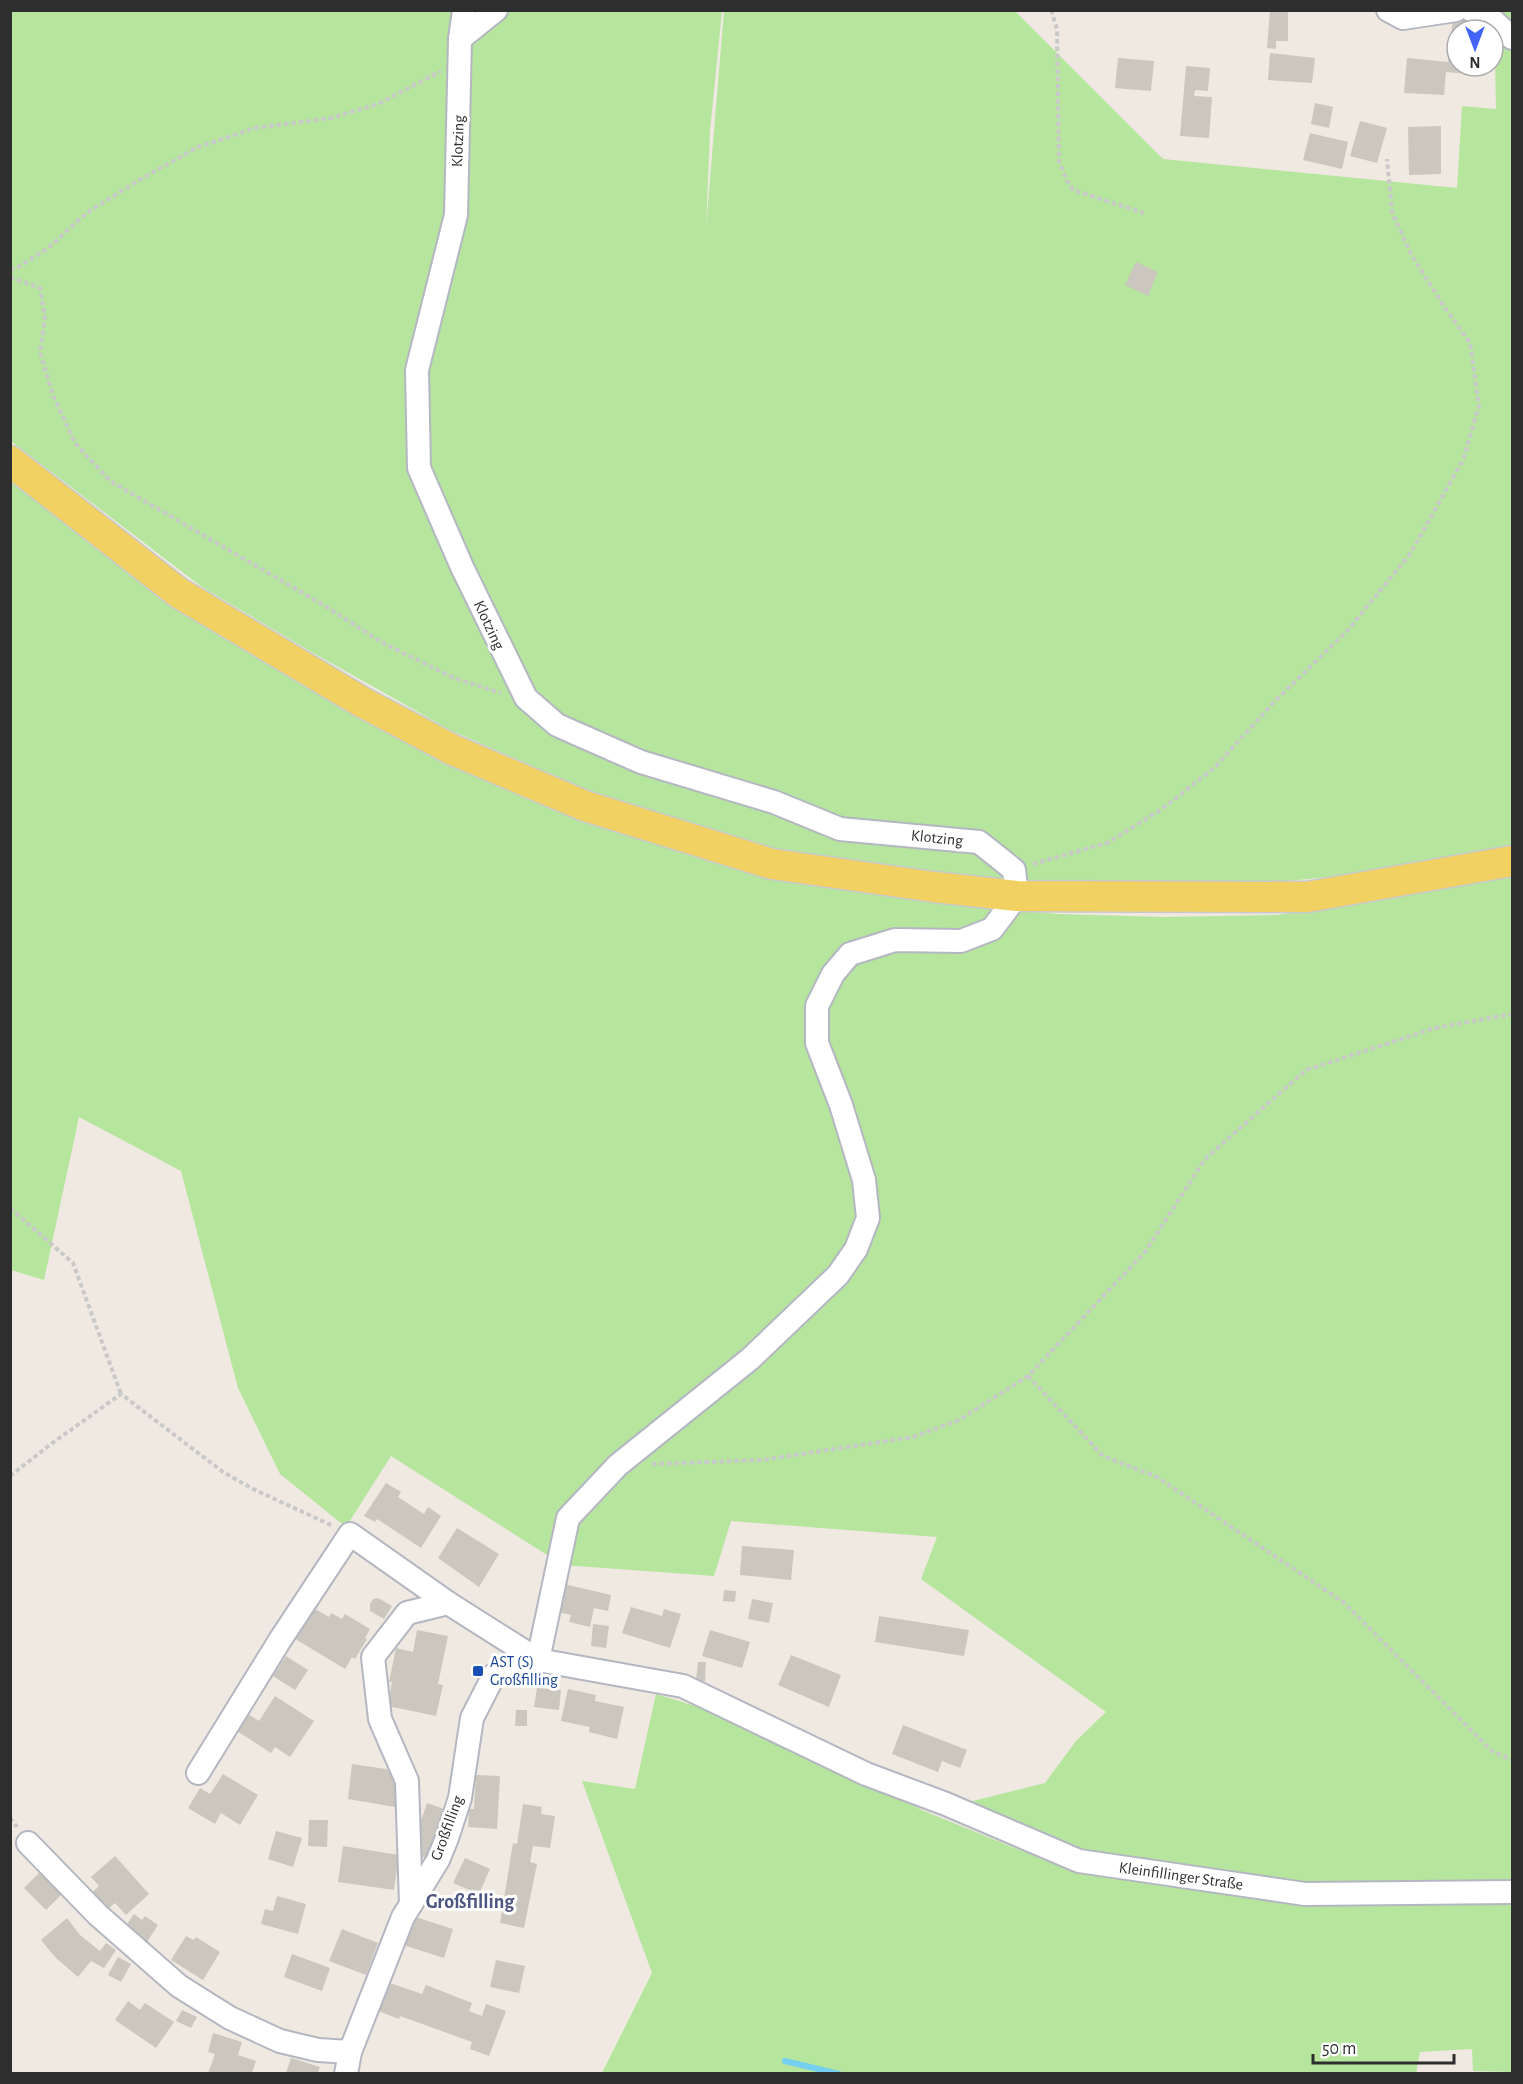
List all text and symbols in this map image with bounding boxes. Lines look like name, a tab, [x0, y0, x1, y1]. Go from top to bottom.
north arrow	[1445, 18, 1505, 78]
text: N	[1469, 54, 1481, 70]
street label: Klotzing	[449, 114, 467, 167]
street label: Klotzing	[471, 598, 507, 652]
street label: Klotzing	[910, 827, 964, 849]
place label: AST (S) Großfilling	[490, 1654, 558, 1688]
marker: AST (S) Großfilling	[471, 1664, 485, 1678]
street label: Großfilling	[428, 1793, 466, 1863]
street label: Kleinfillinger Straße	[1118, 1859, 1244, 1893]
district label: Großfilling	[426, 1892, 515, 1912]
scale bar	[1313, 2027, 1454, 2065]
text: 50 m	[1322, 2040, 1356, 2058]

